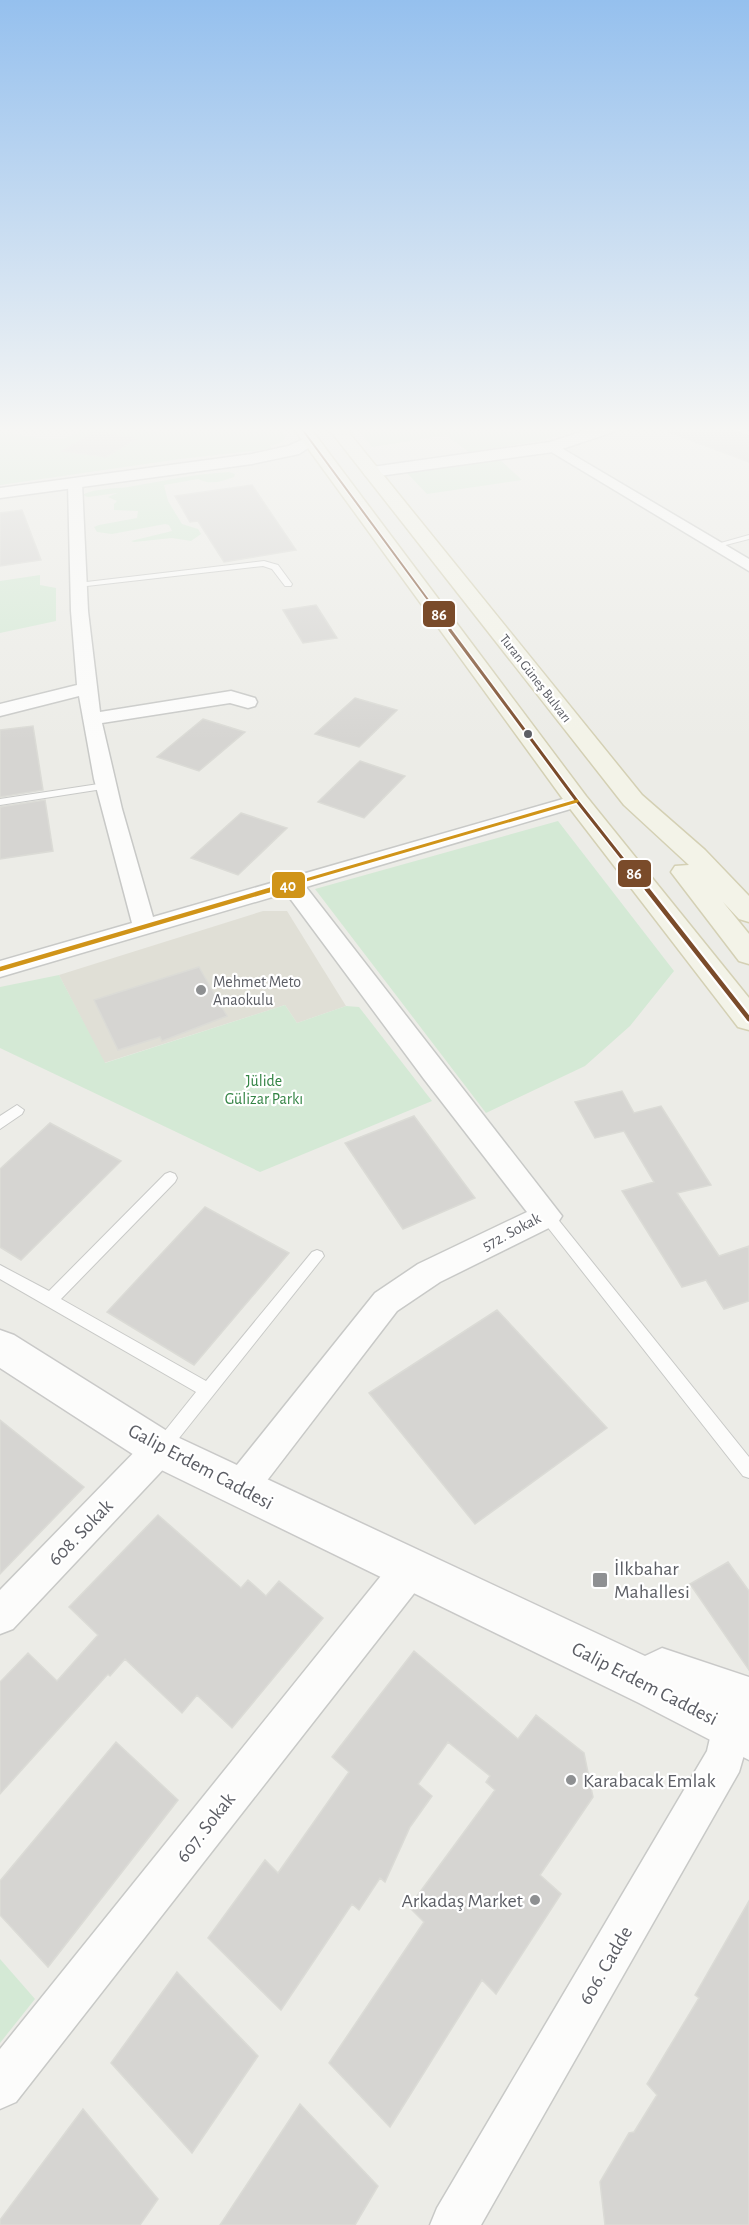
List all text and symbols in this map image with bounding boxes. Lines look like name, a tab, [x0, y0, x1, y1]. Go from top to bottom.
line badge: 86	[422, 600, 456, 628]
text: 86	[431, 607, 447, 623]
street label: Turan Güneş Bulvarı	[497, 632, 574, 725]
unlabelled marker	[522, 728, 534, 740]
line badge: 86	[617, 859, 652, 888]
text: 86	[626, 866, 642, 882]
line badge: 40	[271, 871, 306, 899]
text: 40	[280, 878, 296, 894]
place label: Mehmet Meto Anaokulu	[213, 974, 301, 1008]
marker: Mehmet Meto Anaokulu	[194, 983, 208, 997]
park label: Jülide Gülizar Parkı	[225, 1073, 303, 1107]
street label: 572. Sokak	[480, 1210, 544, 1254]
street label: Galip Erdem Caddesi	[125, 1420, 276, 1513]
street label: 608. Sokak	[45, 1496, 117, 1570]
place label: İlkbahar Mahallesi	[614, 1559, 690, 1602]
marker: İlkbahar Mahallesi	[591, 1571, 609, 1589]
street label: Galip Erdem Caddesi	[568, 1638, 721, 1729]
place label: Karabacak Emlak	[583, 1771, 716, 1791]
marker: Karabacak Emlak	[564, 1773, 578, 1787]
street label: 607. Sokak	[173, 1789, 239, 1866]
place label: Arkadaş Market	[401, 1891, 524, 1911]
marker: Arkadaş Market	[528, 1893, 542, 1907]
street label: 606. Cadde	[576, 1923, 636, 2008]

